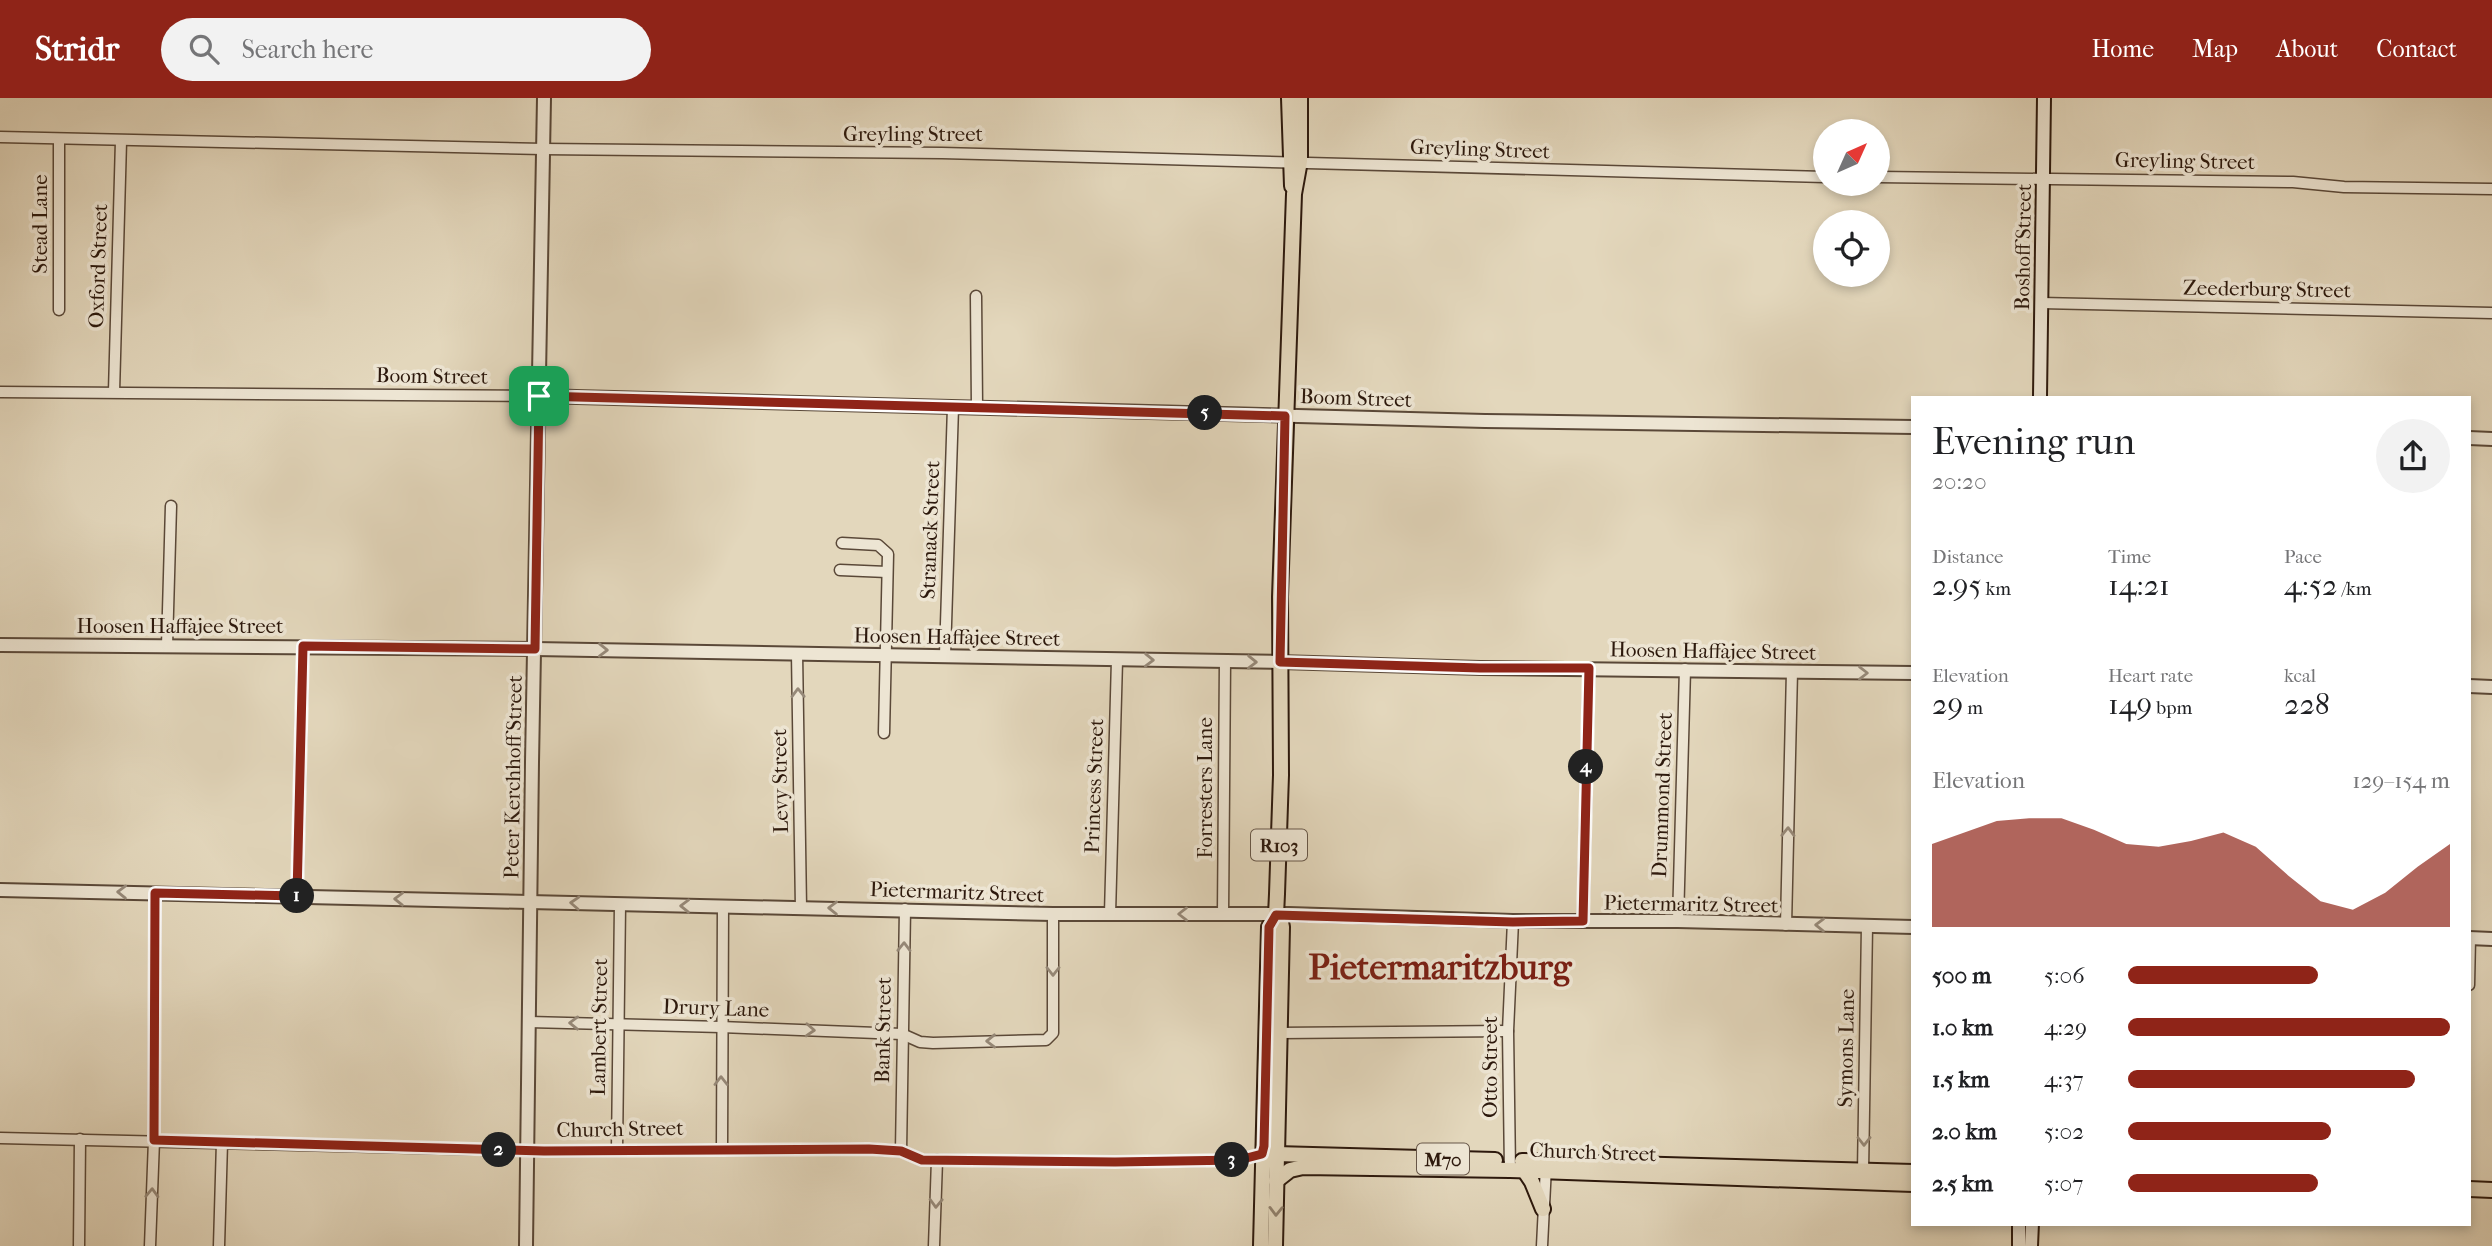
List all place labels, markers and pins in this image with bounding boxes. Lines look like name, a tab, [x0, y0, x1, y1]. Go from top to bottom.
pin	[509, 366, 569, 426]
pin: 5	[1188, 396, 1222, 430]
pin: 4	[1568, 750, 1604, 784]
pin: 1	[280, 878, 314, 914]
pin: 2	[482, 1132, 516, 1168]
pin: 3	[1214, 1142, 1250, 1178]

